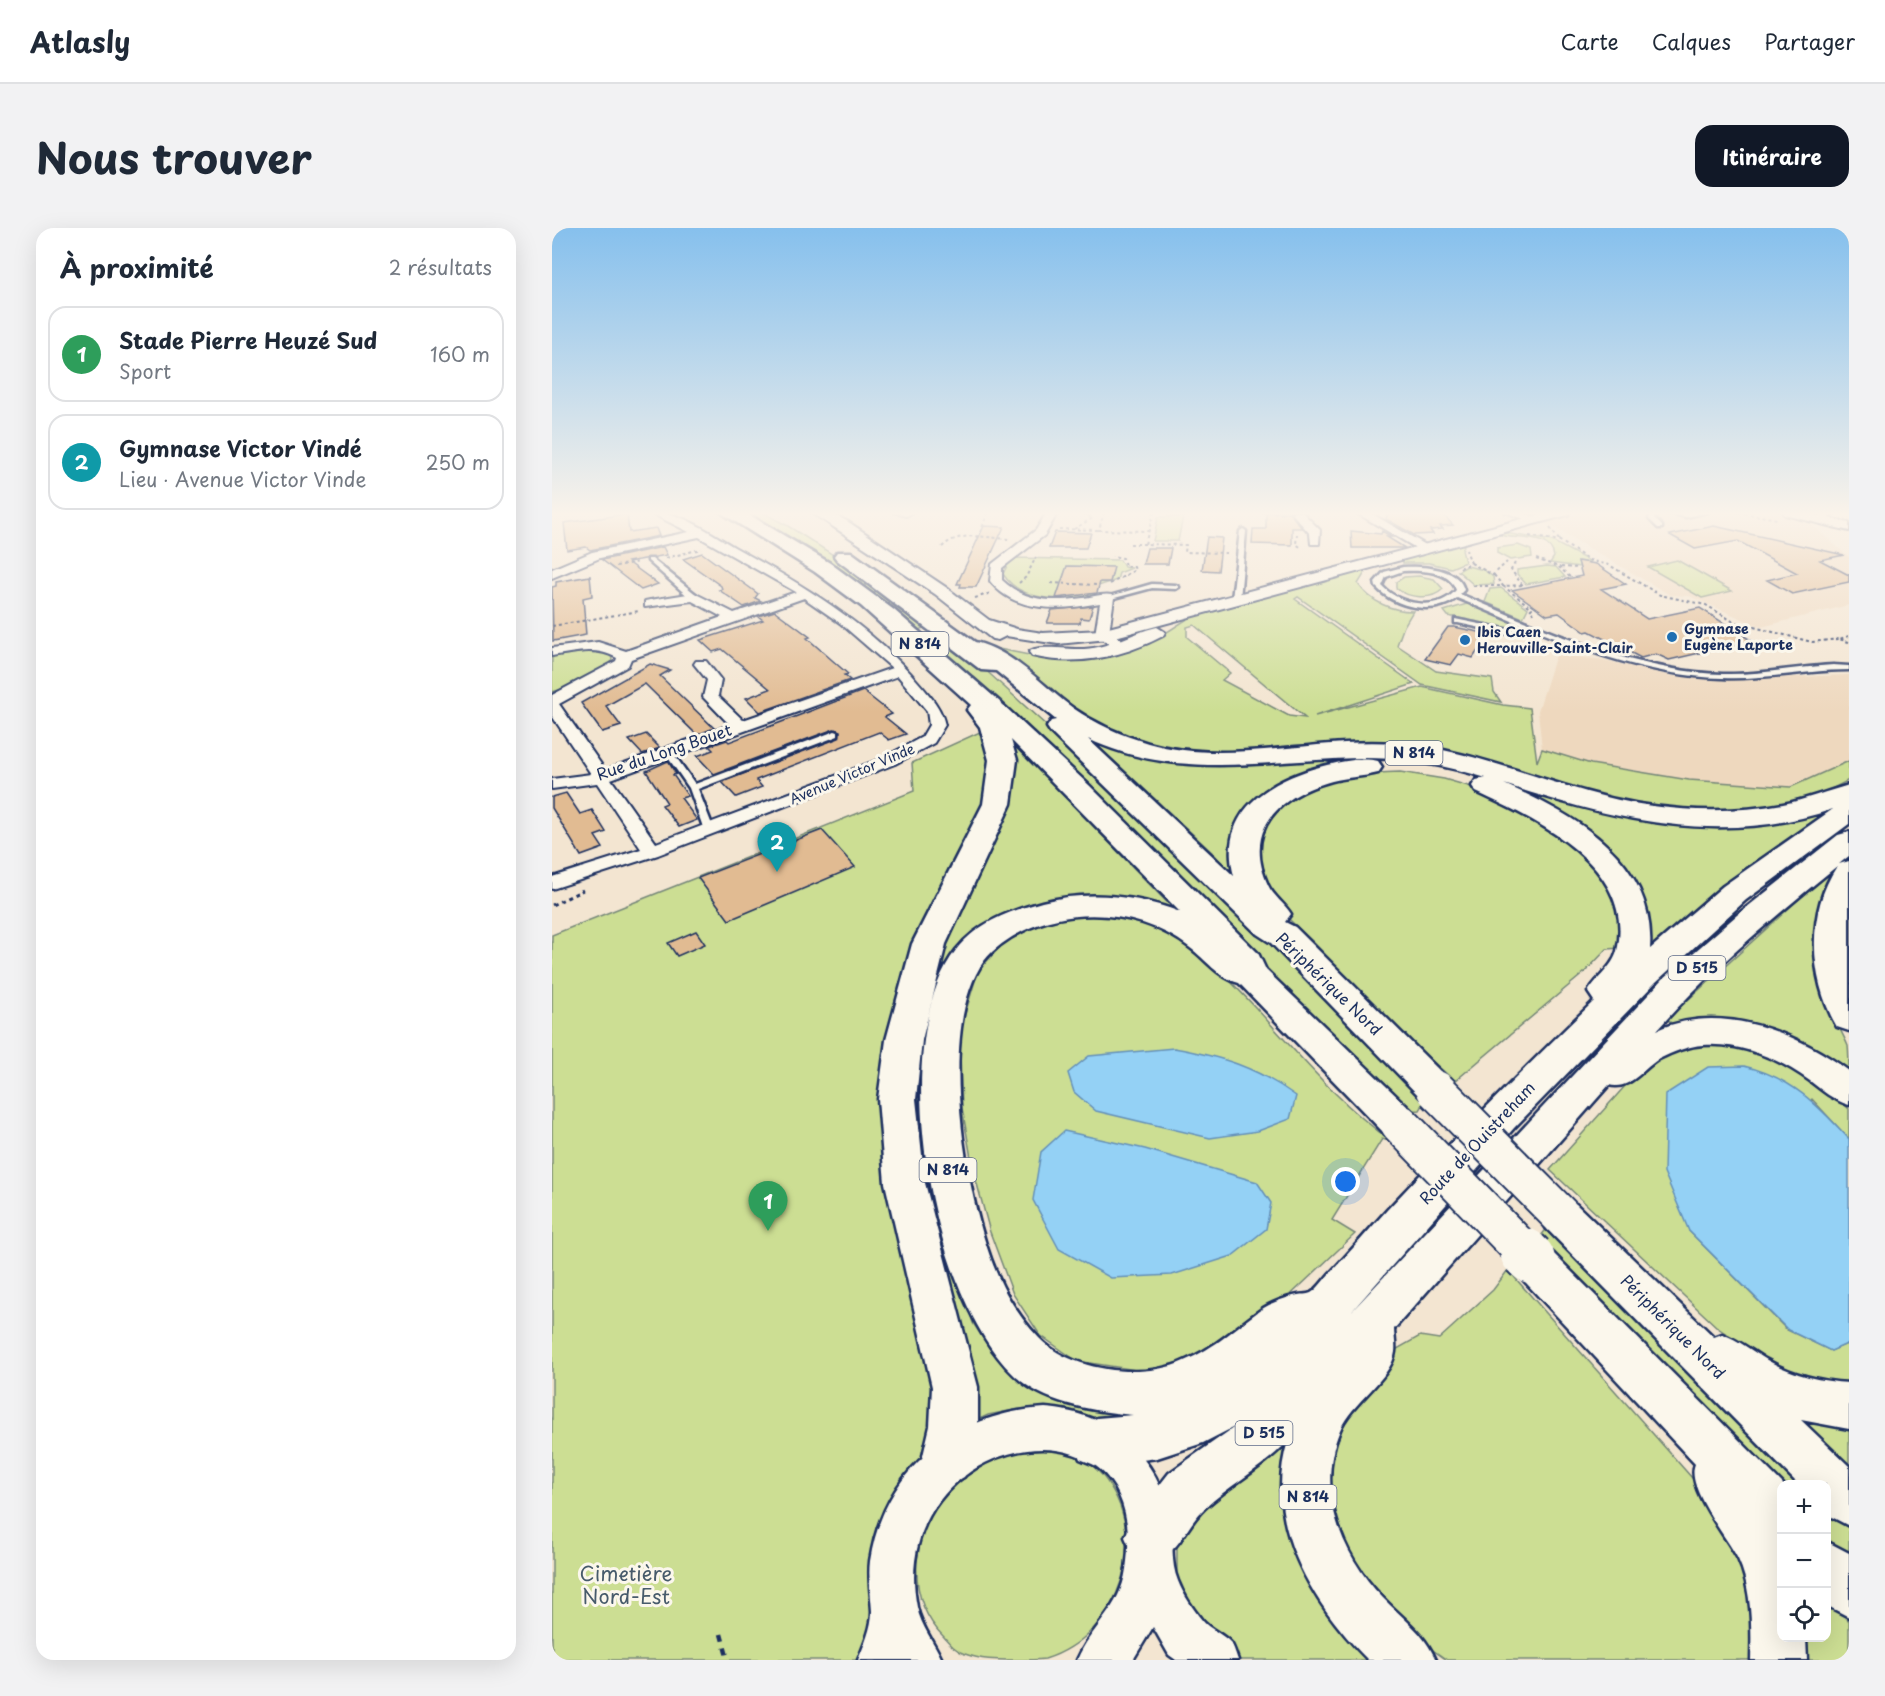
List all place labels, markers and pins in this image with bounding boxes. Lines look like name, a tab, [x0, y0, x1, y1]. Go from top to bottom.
place label: Gymnase Eugène Laporte	[1684, 618, 1793, 655]
place label: Ibis Caen Herouville-Saint-Clair	[1477, 621, 1634, 658]
marker: Gymnase Eugène Laporte	[1665, 630, 1679, 644]
marker: Ibis Caen Herouville-Saint-Clair	[1458, 633, 1472, 647]
pin: 2	[758, 822, 796, 872]
pin: 1	[748, 1182, 788, 1231]

